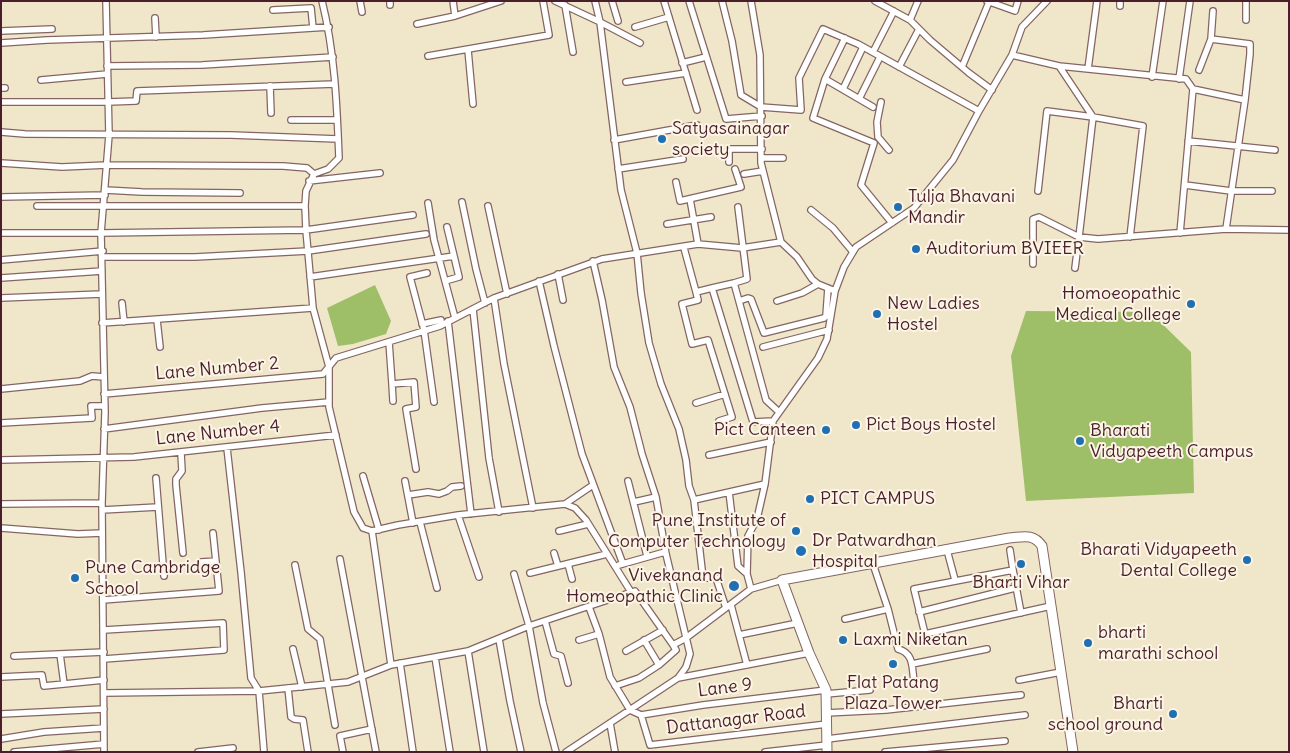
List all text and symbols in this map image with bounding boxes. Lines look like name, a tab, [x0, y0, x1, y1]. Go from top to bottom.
place label: Satyasainagar society	[672, 118, 790, 160]
marker: Satyasainagar society	[656, 133, 668, 145]
place label: Tulja Bhavani Mandir	[908, 186, 1015, 228]
marker: Tulja Bhavani Mandir	[892, 201, 904, 213]
place label: Auditorium BVIEER	[926, 238, 1084, 260]
marker: Auditorium BVIEER	[910, 243, 922, 255]
place label: Homoeopathic Medical College	[1055, 283, 1181, 326]
place label: New Ladies Hostel	[887, 293, 980, 336]
marker: Homoeopathic Medical College	[1185, 298, 1197, 310]
marker: New Ladies Hostel	[871, 308, 883, 320]
street label: Lane Number 2	[154, 353, 280, 385]
place label: Pict Boys Hostel	[866, 414, 996, 436]
street label: Lane Number 4	[155, 416, 281, 450]
place label: Pict Canteen	[714, 419, 816, 441]
marker: Pict Boys Hostel	[850, 419, 862, 431]
place label: Bharati Vidyapeeth Campus	[1090, 420, 1253, 462]
marker: Pict Canteen	[820, 424, 832, 436]
marker: Bharati Vidyapeeth Campus	[1074, 435, 1086, 447]
place label: PICT CAMPUS	[820, 488, 935, 510]
marker: PICT CAMPUS	[804, 493, 816, 505]
place label: Pune Institute of Computer Technology	[608, 510, 786, 552]
marker: Pune Institute of Computer Technology	[790, 525, 802, 537]
place label: Dr Patwardhan Hospital	[812, 530, 936, 572]
place label: Bharati Vidyapeeth Dental College	[1080, 539, 1237, 582]
marker: Dr Patwardhan Hospital	[794, 544, 808, 558]
marker: Bharati Vidyapeeth Dental College	[1241, 554, 1253, 566]
place label: Pune Cambridge School	[85, 557, 220, 600]
marker: Bharti Vihar	[1015, 558, 1027, 570]
place label: Vivekanand Homeopathic Clinic	[566, 565, 723, 608]
marker: Pune Cambridge School	[69, 572, 81, 584]
place label: Bharti Vihar	[972, 572, 1070, 594]
marker: Vivekanand Homeopathic Clinic	[727, 579, 741, 593]
place label: bharti marathi school	[1098, 622, 1218, 664]
place label: Laxmi Niketan	[853, 629, 968, 651]
marker: Laxmi Niketan	[837, 634, 849, 646]
marker: bharti marathi school	[1082, 637, 1094, 649]
marker: Flat Patang Plaza Tower	[887, 658, 899, 670]
place label: Flat Patang Plaza Tower	[844, 672, 942, 714]
street label: Lane 9	[697, 674, 753, 702]
place label: Bharti school ground	[1048, 693, 1163, 736]
street label: Dattanagar Road	[665, 701, 807, 739]
marker: Bharti school ground	[1167, 708, 1179, 720]

